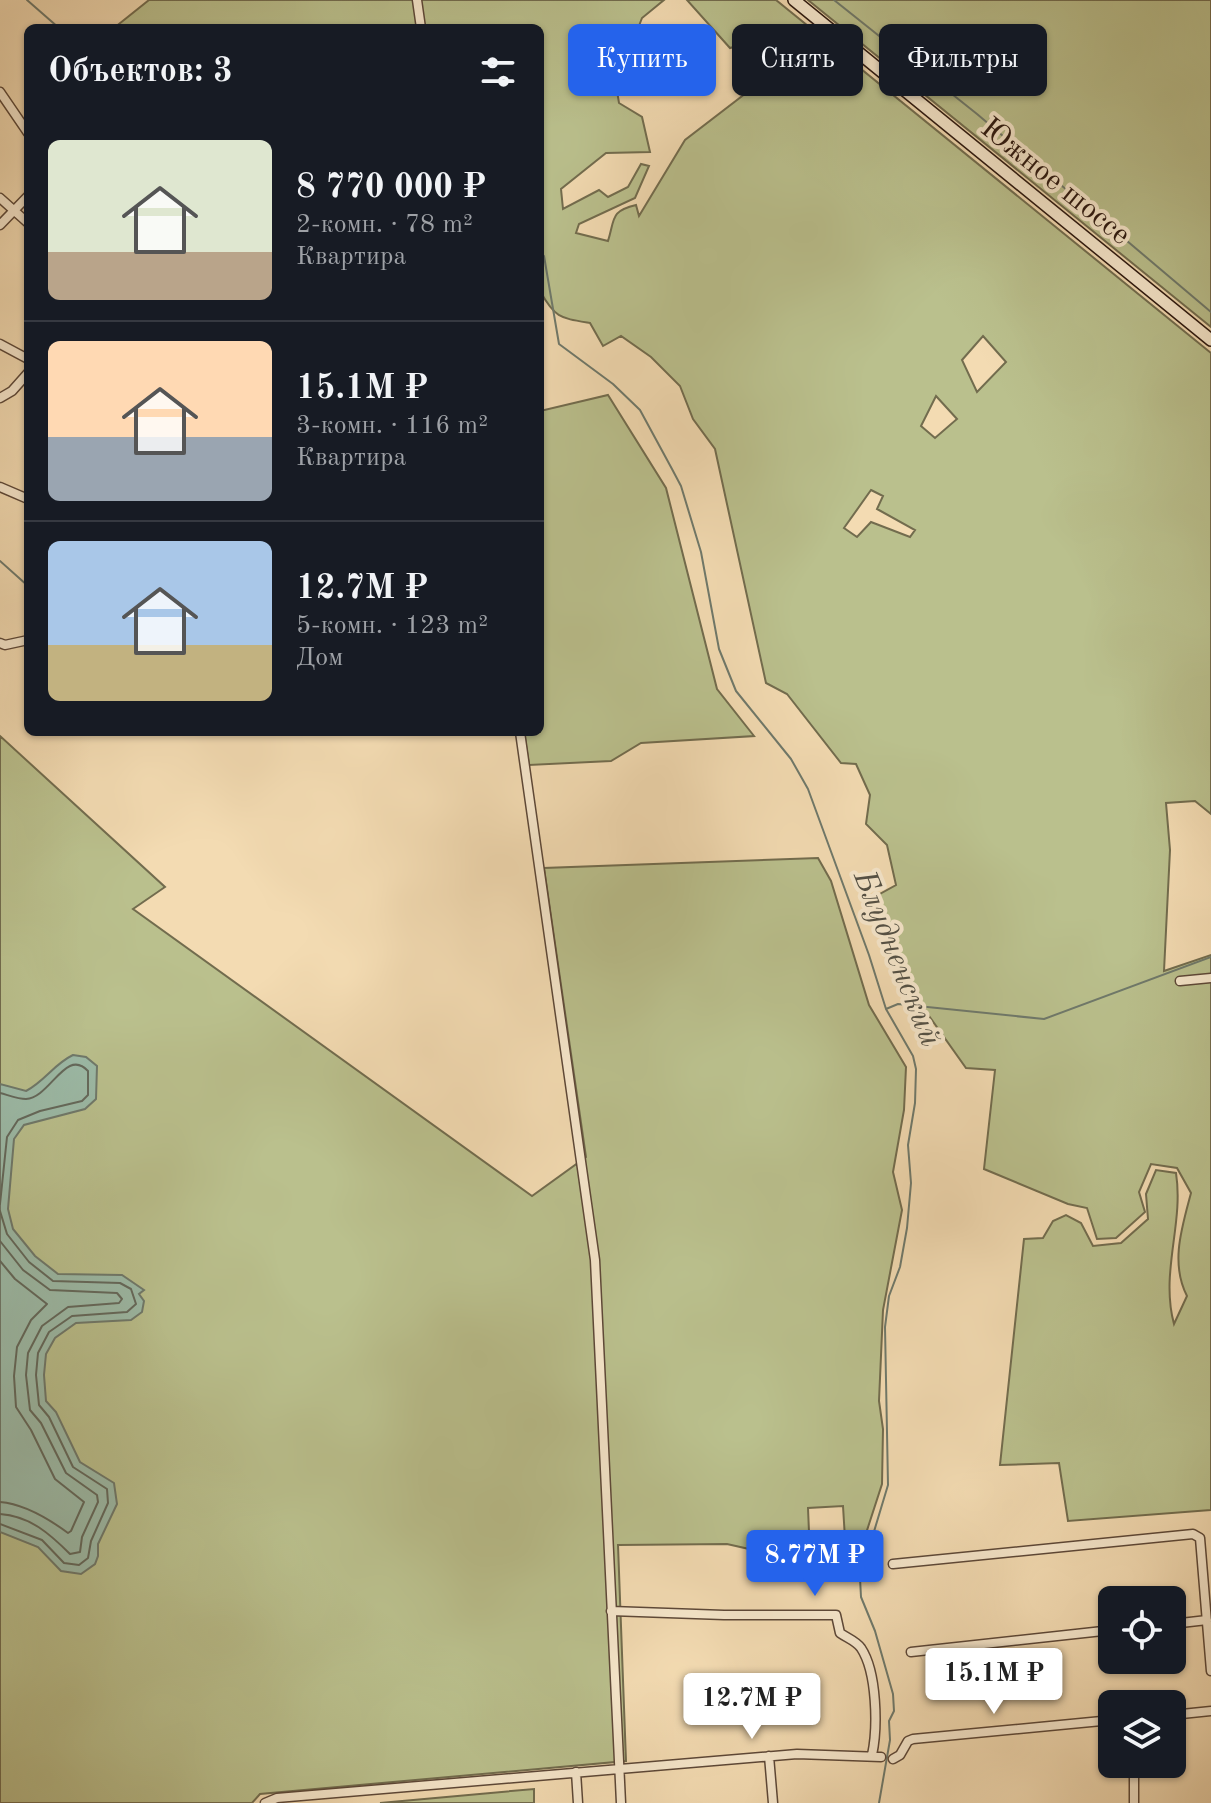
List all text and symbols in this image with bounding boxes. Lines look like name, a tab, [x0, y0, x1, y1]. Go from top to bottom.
chip: Купить	[568, 24, 716, 96]
chip: Снять	[732, 24, 863, 96]
chip: Фильтры	[879, 24, 1047, 96]
icon: filters	[476, 50, 520, 94]
text: Объектов: 3	[48, 55, 233, 89]
street label: Южное шоссе	[975, 113, 1135, 251]
text: 8 770 000 ₽	[296, 171, 486, 205]
icon: home	[112, 172, 208, 268]
text: 2-комн. · 78 m²	[296, 212, 473, 238]
text: Квартира	[296, 244, 406, 270]
text: 15.1M ₽	[296, 372, 428, 406]
icon: home	[112, 373, 208, 469]
text: 3-комн. · 116 m²	[296, 413, 488, 439]
text: Квартира	[296, 445, 406, 471]
text: 12.7M ₽	[296, 572, 428, 606]
icon: home	[112, 573, 208, 669]
text: 5-комн. · 123 m²	[296, 613, 488, 639]
text: Дом	[296, 645, 343, 671]
water label: Блудненский	[846, 866, 946, 1052]
pin: 8.77M ₽	[741, 1530, 889, 1598]
text: 8.77M ₽	[764, 1543, 866, 1569]
map controls	[1098, 1586, 1186, 1778]
button: locate	[1098, 1586, 1186, 1674]
pin: 15.1M ₽	[920, 1648, 1068, 1716]
text: 15.1M ₽	[943, 1661, 1045, 1687]
pin: 12.7M ₽	[678, 1673, 826, 1741]
text: 12.7M ₽	[701, 1686, 803, 1712]
button: layers	[1098, 1690, 1186, 1778]

